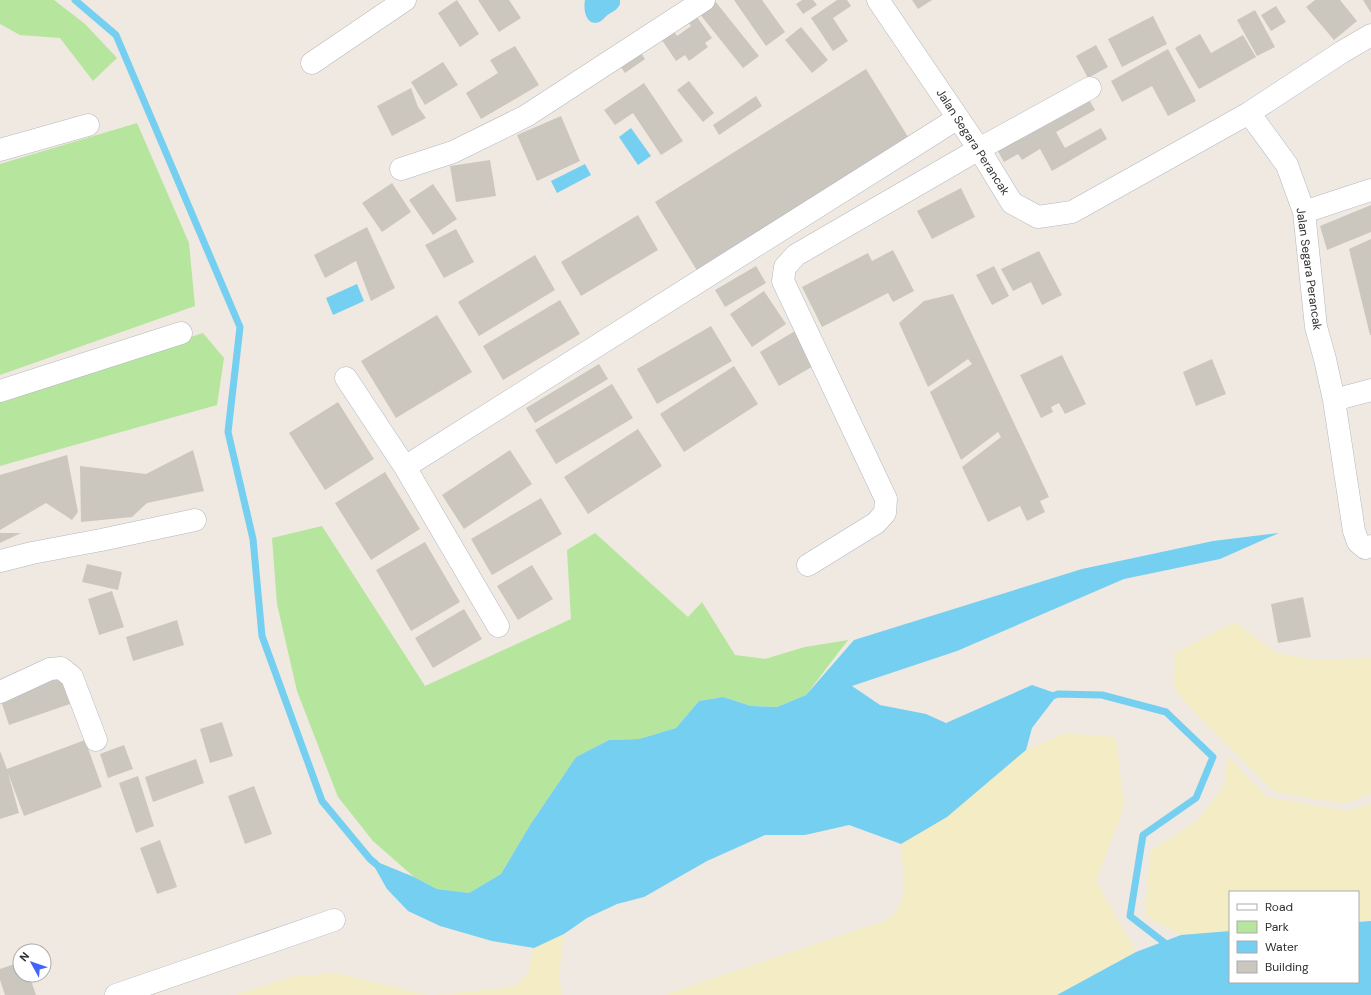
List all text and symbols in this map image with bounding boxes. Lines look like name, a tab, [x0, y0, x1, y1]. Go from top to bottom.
street label: Jalan Segara Perancak	[933, 86, 1013, 198]
street label: Jalan Segara Perancak	[1292, 207, 1326, 331]
legend	[1229, 891, 1359, 983]
text: Road	[1265, 899, 1293, 915]
text: Park	[1265, 919, 1289, 935]
text: Water	[1265, 939, 1299, 955]
north arrow	[12, 943, 52, 983]
text: N	[16, 949, 32, 964]
text: Building	[1265, 959, 1309, 975]

